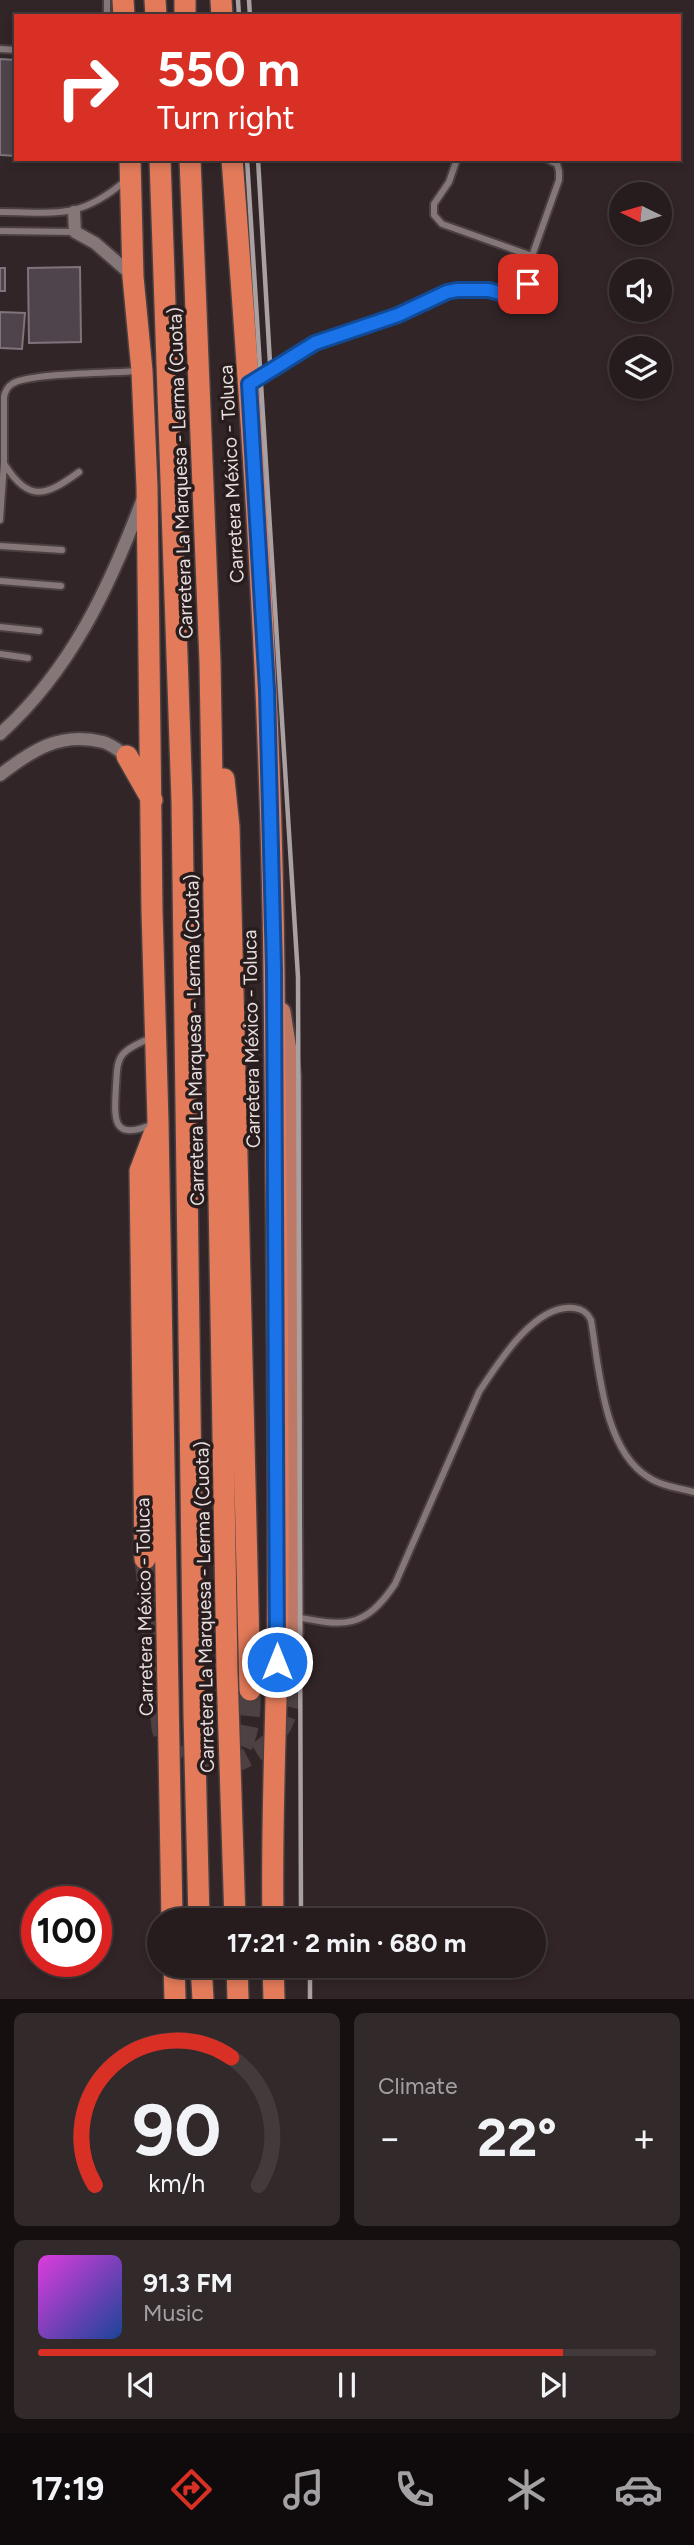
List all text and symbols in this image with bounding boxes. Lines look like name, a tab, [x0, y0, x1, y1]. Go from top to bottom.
text: 550 m	[157, 39, 300, 98]
icon: right	[42, 42, 133, 133]
text: Turn right	[157, 99, 295, 137]
north arrow	[609, 182, 672, 245]
map controls	[609, 182, 672, 399]
pin	[498, 254, 558, 314]
button: sound	[609, 259, 672, 322]
icon: arrive	[509, 265, 547, 303]
street label: Carretera La Marquesa - Lerma (Cuota)	[163, 307, 198, 639]
button: layers	[609, 336, 672, 399]
street label: Carretera México - Toluca	[214, 364, 249, 584]
street label: Carretera La Marquesa - Lerma (Cuota)	[180, 874, 209, 1206]
street label: Carretera México - Toluca	[238, 930, 265, 1148]
street label: Carretera La Marquesa - Lerma (Cuota)	[190, 1441, 219, 1773]
street label: Carretera México - Toluca	[131, 1498, 158, 1716]
position arrow	[240, 1625, 314, 1699]
speed limit sign: 100	[21, 1886, 112, 1977]
text: 17:21 · 2 min · 680 m	[227, 1927, 466, 1959]
text: Climate	[378, 2072, 457, 2100]
text: 90	[132, 2087, 222, 2174]
text: 22°	[477, 2107, 557, 2169]
text: −	[378, 2115, 402, 2161]
text: +	[632, 2115, 656, 2161]
text: km/h	[148, 2168, 206, 2198]
text: 91.3 FM	[143, 2267, 233, 2299]
text: Music	[143, 2299, 204, 2327]
icon: previous	[122, 2366, 160, 2404]
icon: pause	[328, 2366, 366, 2404]
icon: next	[534, 2366, 572, 2404]
icon: directions	[167, 2465, 216, 2514]
icon: music	[279, 2465, 328, 2514]
icon: phone	[390, 2465, 439, 2514]
icon: climate	[502, 2465, 551, 2514]
icon: car	[614, 2465, 663, 2514]
text: 17:19	[31, 2470, 104, 2508]

